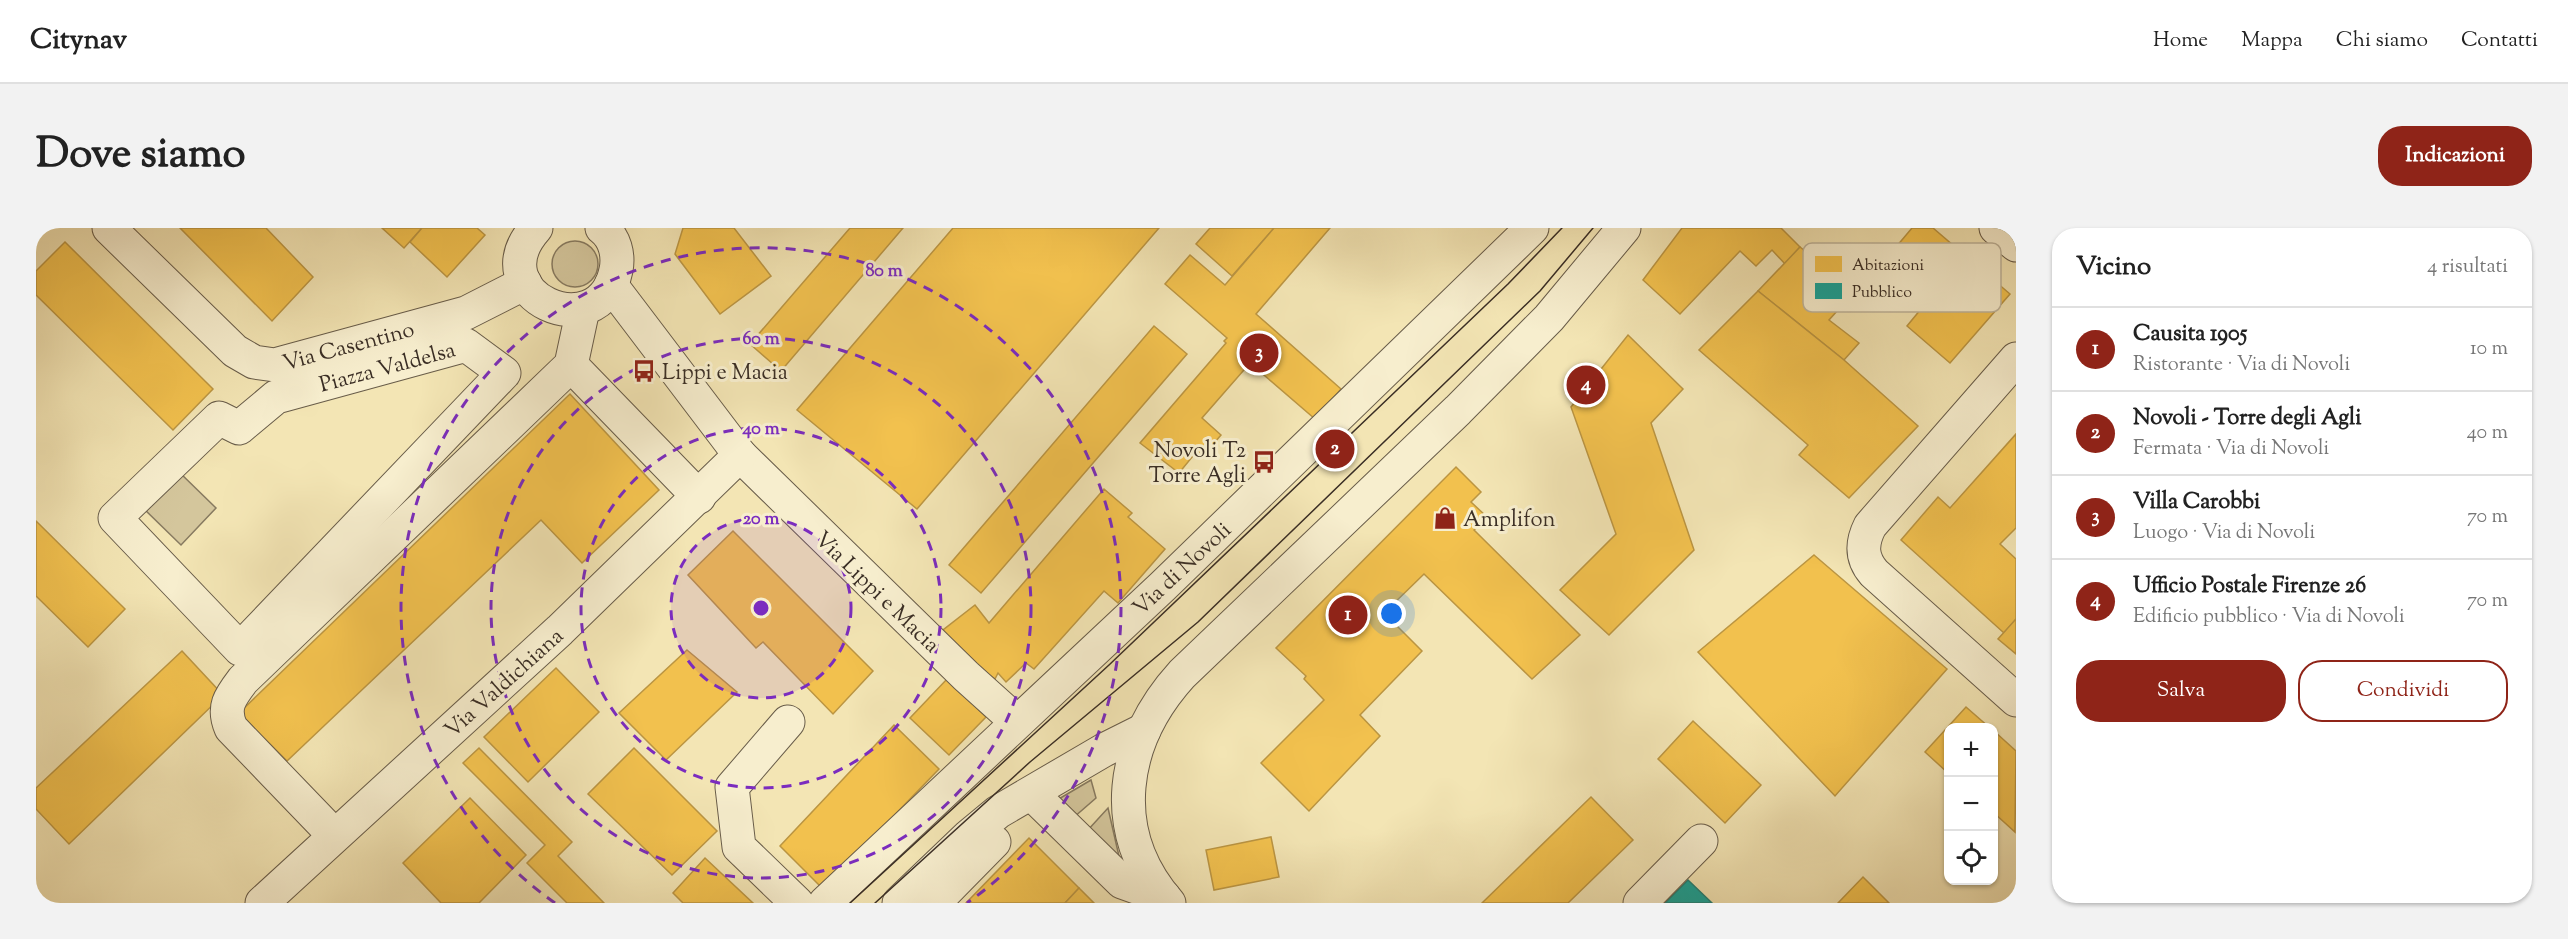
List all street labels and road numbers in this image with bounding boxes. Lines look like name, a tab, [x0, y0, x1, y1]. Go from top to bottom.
street label: Via Casentino	[279, 315, 418, 381]
street label: Piazza Valdelsa	[316, 335, 459, 402]
street label: Via di Novoli	[1127, 516, 1240, 624]
street label: Via Lippi e Macia	[806, 525, 946, 661]
street label: Via Valdichiana	[438, 622, 572, 747]

